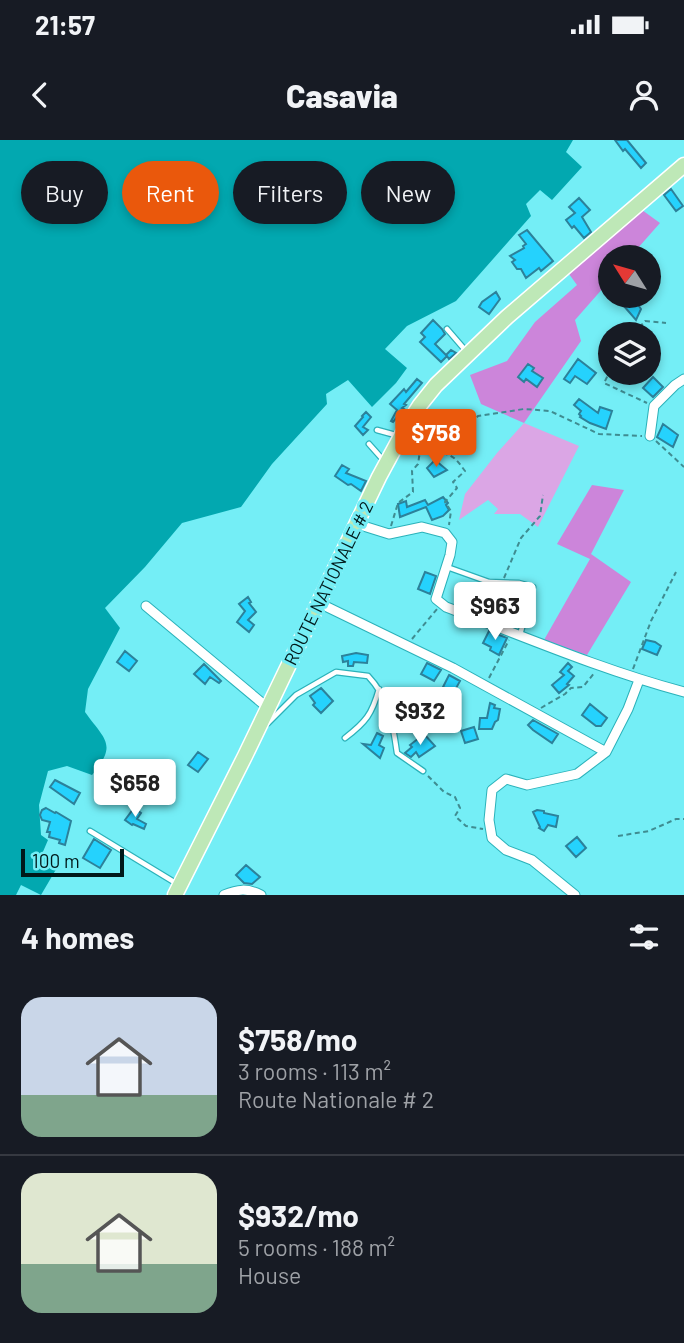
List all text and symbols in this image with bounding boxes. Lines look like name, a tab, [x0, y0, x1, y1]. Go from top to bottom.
text: 21:57	[35, 9, 95, 40]
icon: back	[21, 76, 59, 114]
text: Casavia	[286, 76, 398, 114]
icon: person	[625, 76, 663, 114]
chip: Buy	[21, 161, 108, 224]
chip: Rent	[122, 161, 219, 224]
chip: Filters	[233, 161, 347, 224]
chip: New	[361, 161, 455, 224]
north arrow	[598, 245, 662, 308]
map controls	[598, 245, 661, 385]
button: layers	[598, 322, 661, 385]
pin: $758	[395, 410, 477, 469]
text: $758	[411, 418, 461, 446]
street label: ROUTE NATIONALE # 2	[279, 497, 377, 669]
pin: $963	[454, 582, 536, 642]
text: $963	[470, 591, 520, 619]
pin: $932	[379, 688, 461, 747]
text: $932	[395, 696, 445, 724]
pin: $658	[94, 760, 176, 819]
text: $658	[110, 768, 160, 796]
scale bar	[21, 846, 124, 878]
text: 100 m	[32, 849, 80, 872]
icon: filters	[625, 918, 663, 956]
text: 4 homes	[21, 919, 134, 955]
text: $758/mo	[238, 1021, 357, 1057]
icon: home	[77, 1025, 161, 1109]
text: 3 rooms · 113 m²	[238, 1057, 391, 1085]
text: Route Nationale # 2	[238, 1085, 434, 1113]
text: $932/mo	[238, 1197, 359, 1233]
icon: home	[77, 1201, 161, 1285]
text: 5 rooms · 188 m²	[238, 1233, 395, 1261]
text: House	[238, 1261, 301, 1289]

